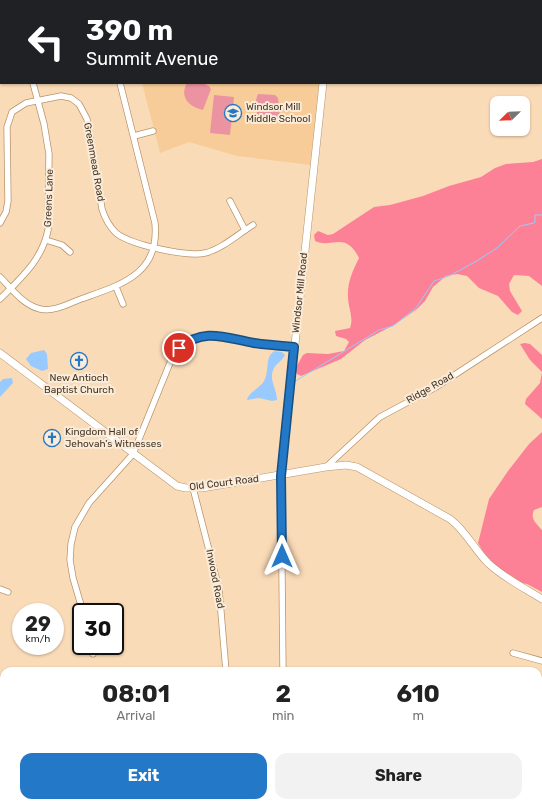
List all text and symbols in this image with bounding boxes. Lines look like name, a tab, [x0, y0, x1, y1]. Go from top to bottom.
text: 390 m	[86, 14, 173, 47]
icon: left	[20, 16, 72, 68]
text: Summit Avenue	[86, 48, 218, 70]
north arrow	[490, 96, 530, 136]
map controls	[490, 96, 530, 136]
place label: Windsor Mill Middle School	[246, 101, 310, 125]
school or university icon: Windsor Mill Middle School	[223, 103, 243, 123]
street label: Greenmead Road	[81, 122, 107, 202]
street label: Greens Lane	[42, 168, 56, 227]
street label: Windsor Mill Road	[290, 252, 310, 334]
pin	[162, 331, 196, 365]
icon: arrive	[168, 337, 190, 359]
church icon: New Antioch Baptist Church	[69, 351, 89, 371]
street label: Ridge Road	[404, 370, 456, 406]
place label: New Antioch Baptist Church	[44, 372, 114, 396]
place label: Kingdom Hall of Jehovah's Witnesses	[65, 426, 162, 450]
church icon: Kingdom Hall of Jehovah's Witnesses	[42, 428, 62, 448]
street label: Old Court Road	[189, 473, 259, 493]
position arrow	[261, 535, 303, 577]
street label: Inwood Road	[203, 548, 227, 610]
speed limit sign: 30	[72, 603, 124, 655]
text: 29	[25, 612, 51, 636]
text: km/h	[26, 633, 50, 645]
text: 08:01	[102, 680, 170, 708]
text: 2	[275, 680, 291, 708]
text: 610	[397, 680, 440, 708]
text: Arrival	[116, 708, 155, 723]
text: min	[272, 708, 295, 723]
text: m	[412, 708, 424, 723]
button: Exit	[20, 753, 267, 799]
button: Share	[275, 753, 522, 799]

